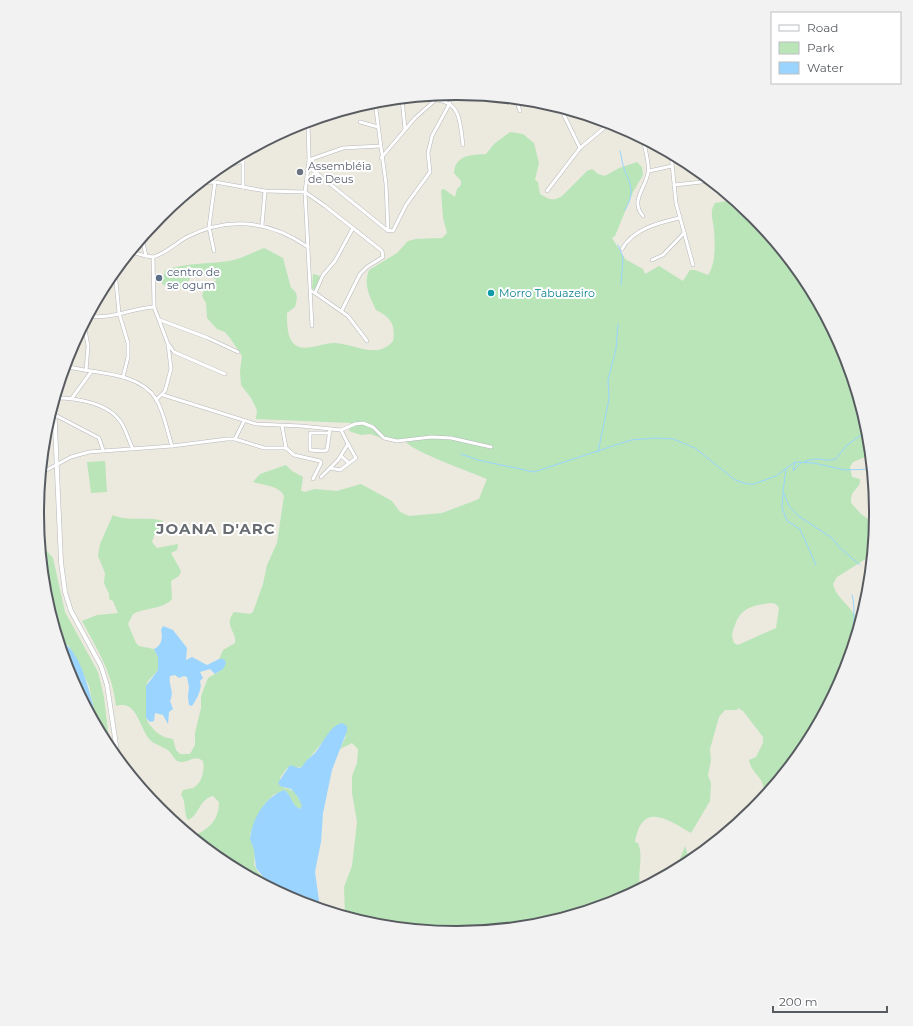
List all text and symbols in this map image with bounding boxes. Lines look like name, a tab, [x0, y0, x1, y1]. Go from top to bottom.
legend	[771, 12, 901, 84]
text: Road	[807, 20, 838, 35]
text: Park	[807, 40, 835, 55]
text: Water	[807, 60, 844, 75]
place label: Assembléia de Deus	[308, 159, 371, 186]
marker: Assembléia de Deus	[295, 167, 305, 177]
place label: centro de se ogum	[167, 265, 220, 292]
marker: centro de se ogum	[154, 273, 164, 283]
place label: Morro Tabuazeiro	[499, 286, 595, 300]
marker: Morro Tabuazeiro	[486, 288, 496, 298]
district label: JOANA D'ARC	[155, 519, 276, 538]
scale bar	[773, 988, 887, 1014]
text: 200 m	[779, 994, 818, 1009]

